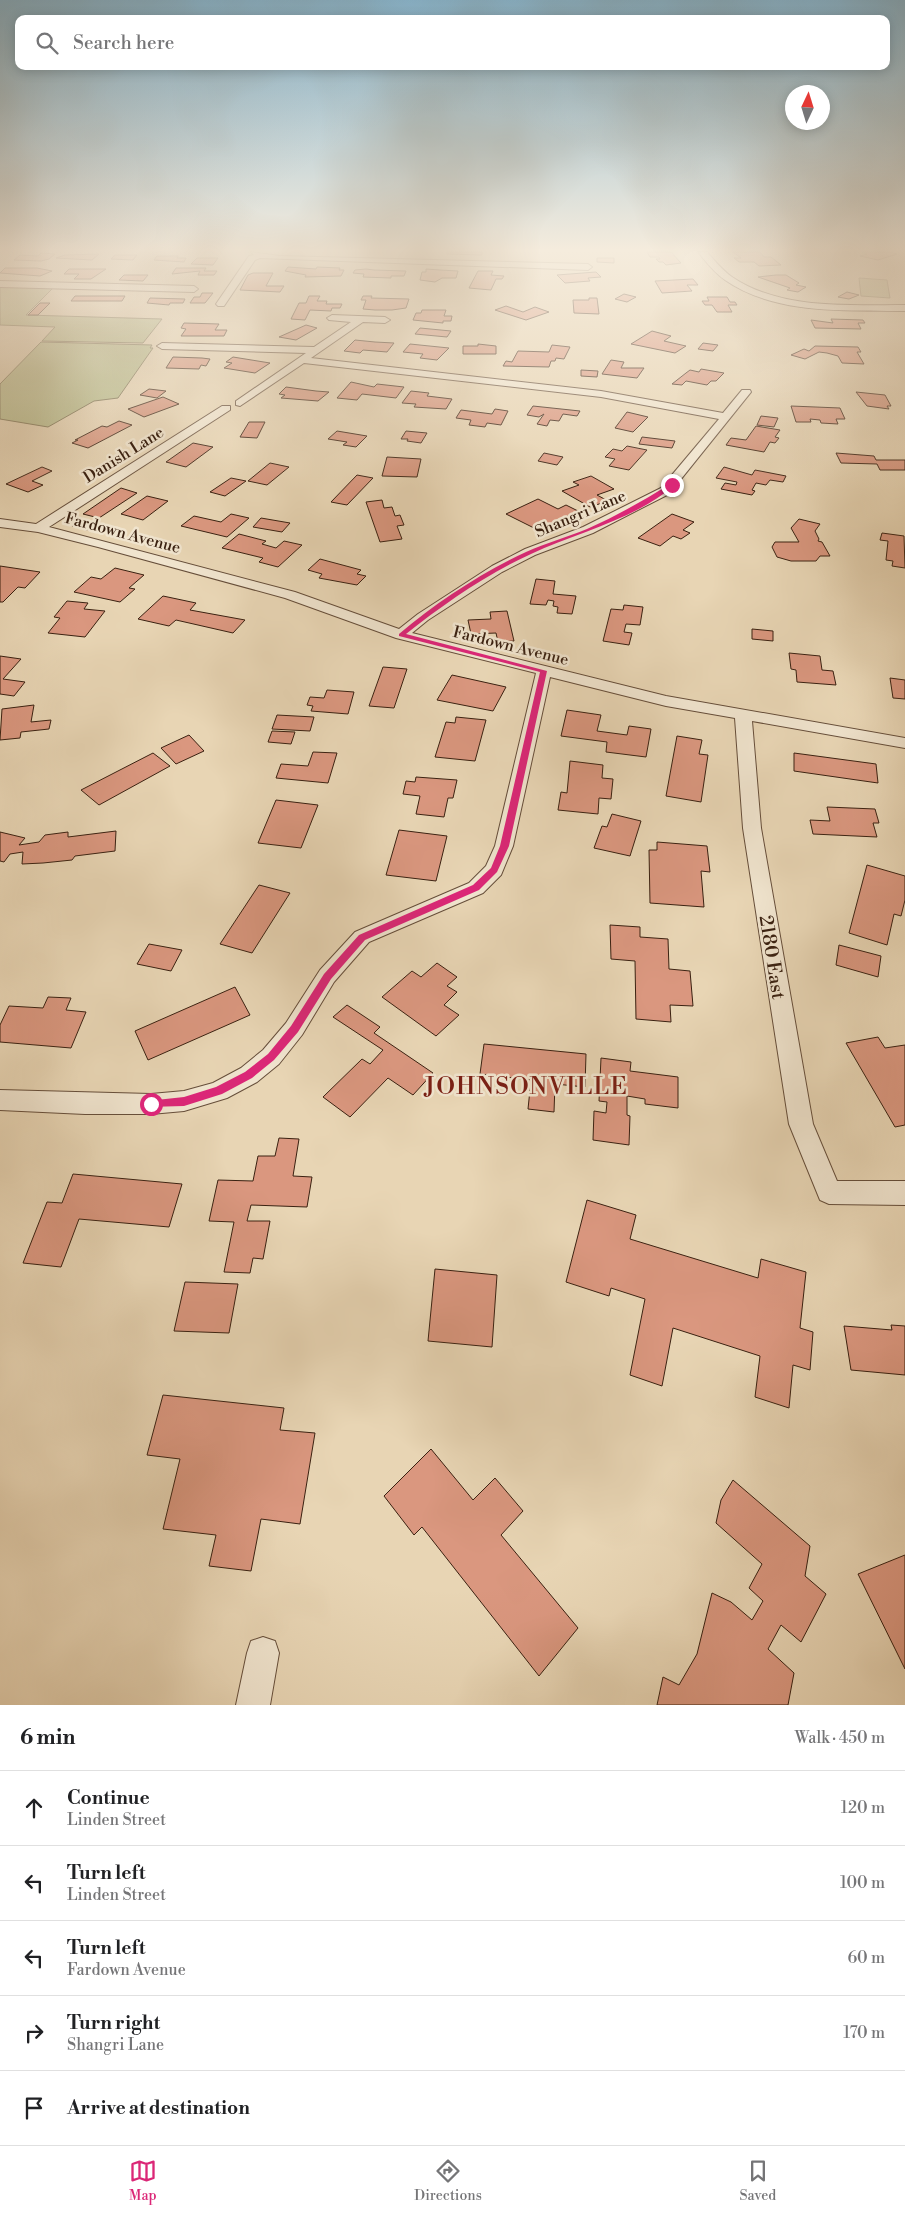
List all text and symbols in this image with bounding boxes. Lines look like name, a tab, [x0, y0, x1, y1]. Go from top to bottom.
search box	[15, 15, 890, 70]
icon: search	[33, 29, 61, 57]
text: Search here	[73, 31, 174, 55]
north arrow	[785, 85, 830, 130]
street label: Danish Lane	[79, 422, 168, 488]
route end	[661, 474, 684, 497]
street label: Shangri Lane	[532, 486, 629, 542]
street label: Fardown Avenue	[63, 508, 183, 558]
street label: Fardown Avenue	[451, 622, 571, 670]
street label: 2180 East	[754, 913, 791, 1001]
district label: JOHNSONVILLE	[423, 1072, 628, 1102]
route start	[140, 1093, 163, 1116]
text: 6 min	[20, 1725, 75, 1751]
text: Walk · 450 m	[795, 1728, 885, 1748]
text: Continue	[67, 1786, 150, 1810]
icon: ahead	[20, 1794, 48, 1822]
text: 120 m	[841, 1798, 885, 1818]
text: Linden Street	[67, 1810, 166, 1830]
text: Turn left	[67, 1861, 146, 1885]
icon: left	[20, 1869, 48, 1897]
text: 100 m	[840, 1873, 885, 1893]
text: Linden Street	[67, 1885, 166, 1905]
text: Turn left	[67, 1936, 146, 1960]
icon: left	[20, 1944, 48, 1972]
text: 60 m	[847, 1948, 885, 1968]
text: Fardown Avenue	[67, 1960, 186, 1980]
text: Turn right	[67, 2011, 160, 2035]
icon: right	[20, 2019, 48, 2047]
text: 170 m	[843, 2023, 885, 2043]
text: Shangri Lane	[67, 2035, 164, 2055]
icon: arrive	[20, 2094, 48, 2122]
text: Arrive at destination	[67, 2096, 250, 2120]
tab: Map	[129, 2157, 157, 2205]
tab: Directions	[414, 2157, 482, 2205]
tab: Saved	[739, 2157, 776, 2205]

